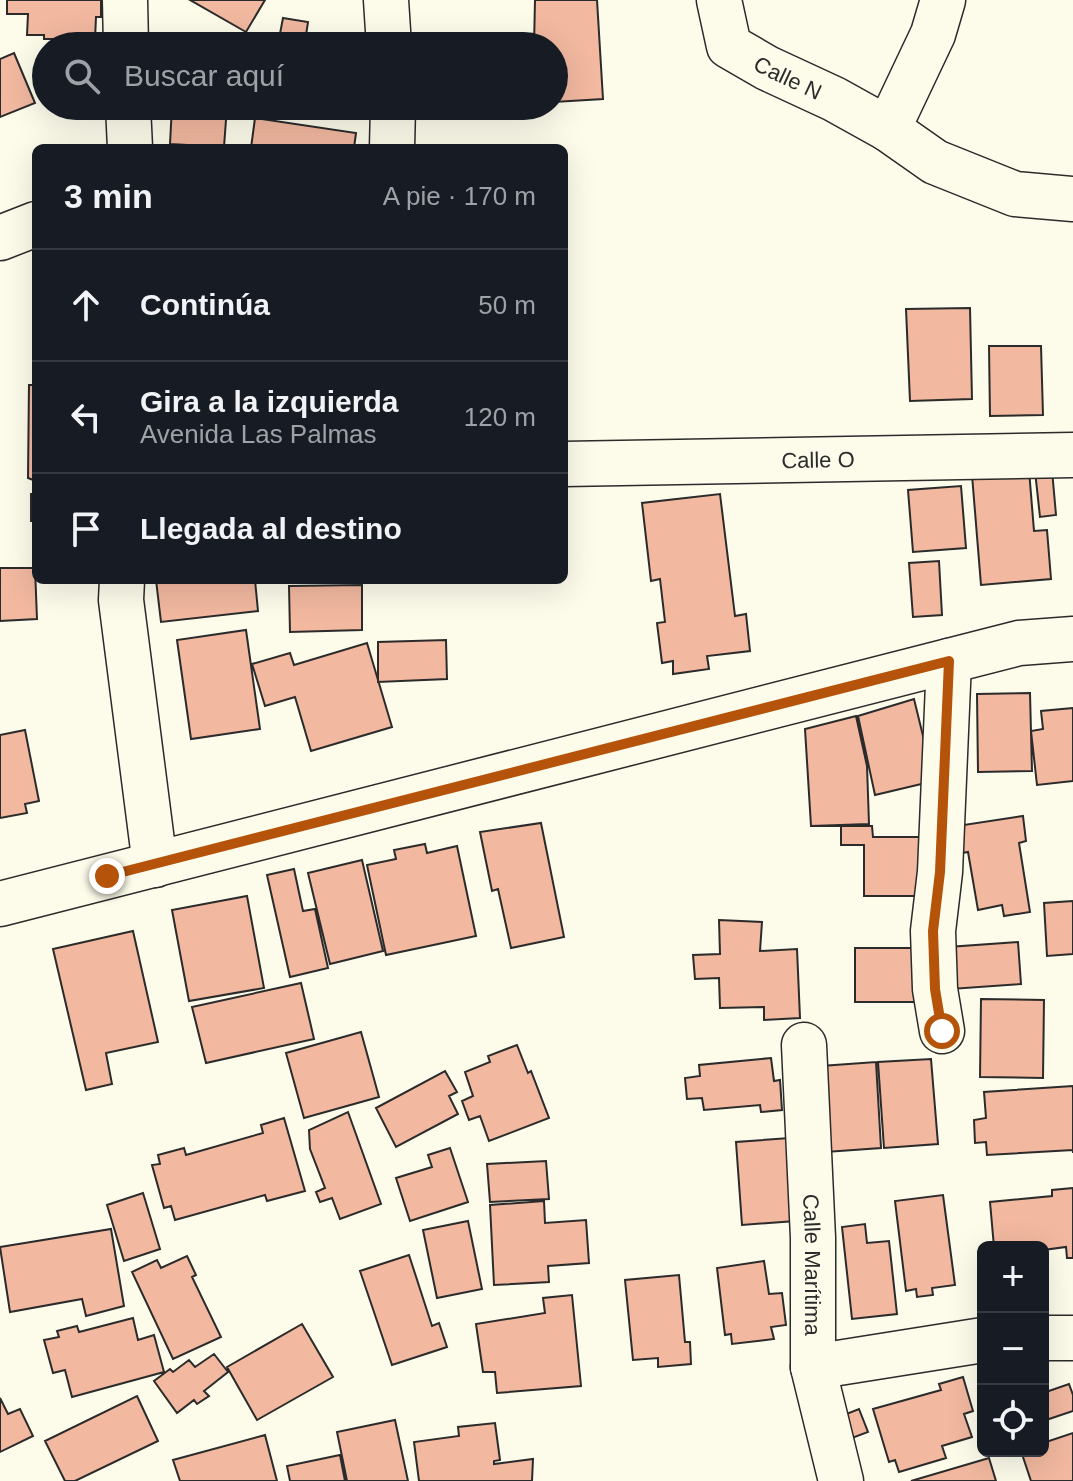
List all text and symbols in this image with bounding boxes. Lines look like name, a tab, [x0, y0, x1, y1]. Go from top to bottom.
search box	[32, 32, 568, 120]
street label: Calle N	[749, 51, 826, 105]
icon: search	[60, 54, 104, 98]
text: Buscar aquí	[124, 59, 284, 92]
text: 3 min	[64, 177, 153, 215]
text: A pie · 170 m	[383, 181, 536, 211]
icon: ahead	[64, 283, 108, 327]
text: Continúa	[140, 288, 270, 321]
text: 50 m	[478, 290, 536, 320]
text: Gira a la izquierda	[140, 385, 398, 418]
icon: left	[64, 395, 108, 439]
text: 120 m	[464, 402, 536, 432]
text: Avenida Las Palmas	[140, 419, 377, 449]
street label: Calle O	[781, 447, 855, 473]
icon: arrive	[64, 507, 108, 551]
text: Llegada al destino	[140, 512, 402, 545]
route end	[89, 858, 125, 894]
route start	[924, 1013, 960, 1049]
street label: Calle Marítima	[798, 1193, 825, 1337]
map controls	[977, 1241, 1049, 1457]
button: +	[977, 1241, 1049, 1313]
button: −	[977, 1313, 1049, 1385]
button: locate	[977, 1385, 1049, 1457]

